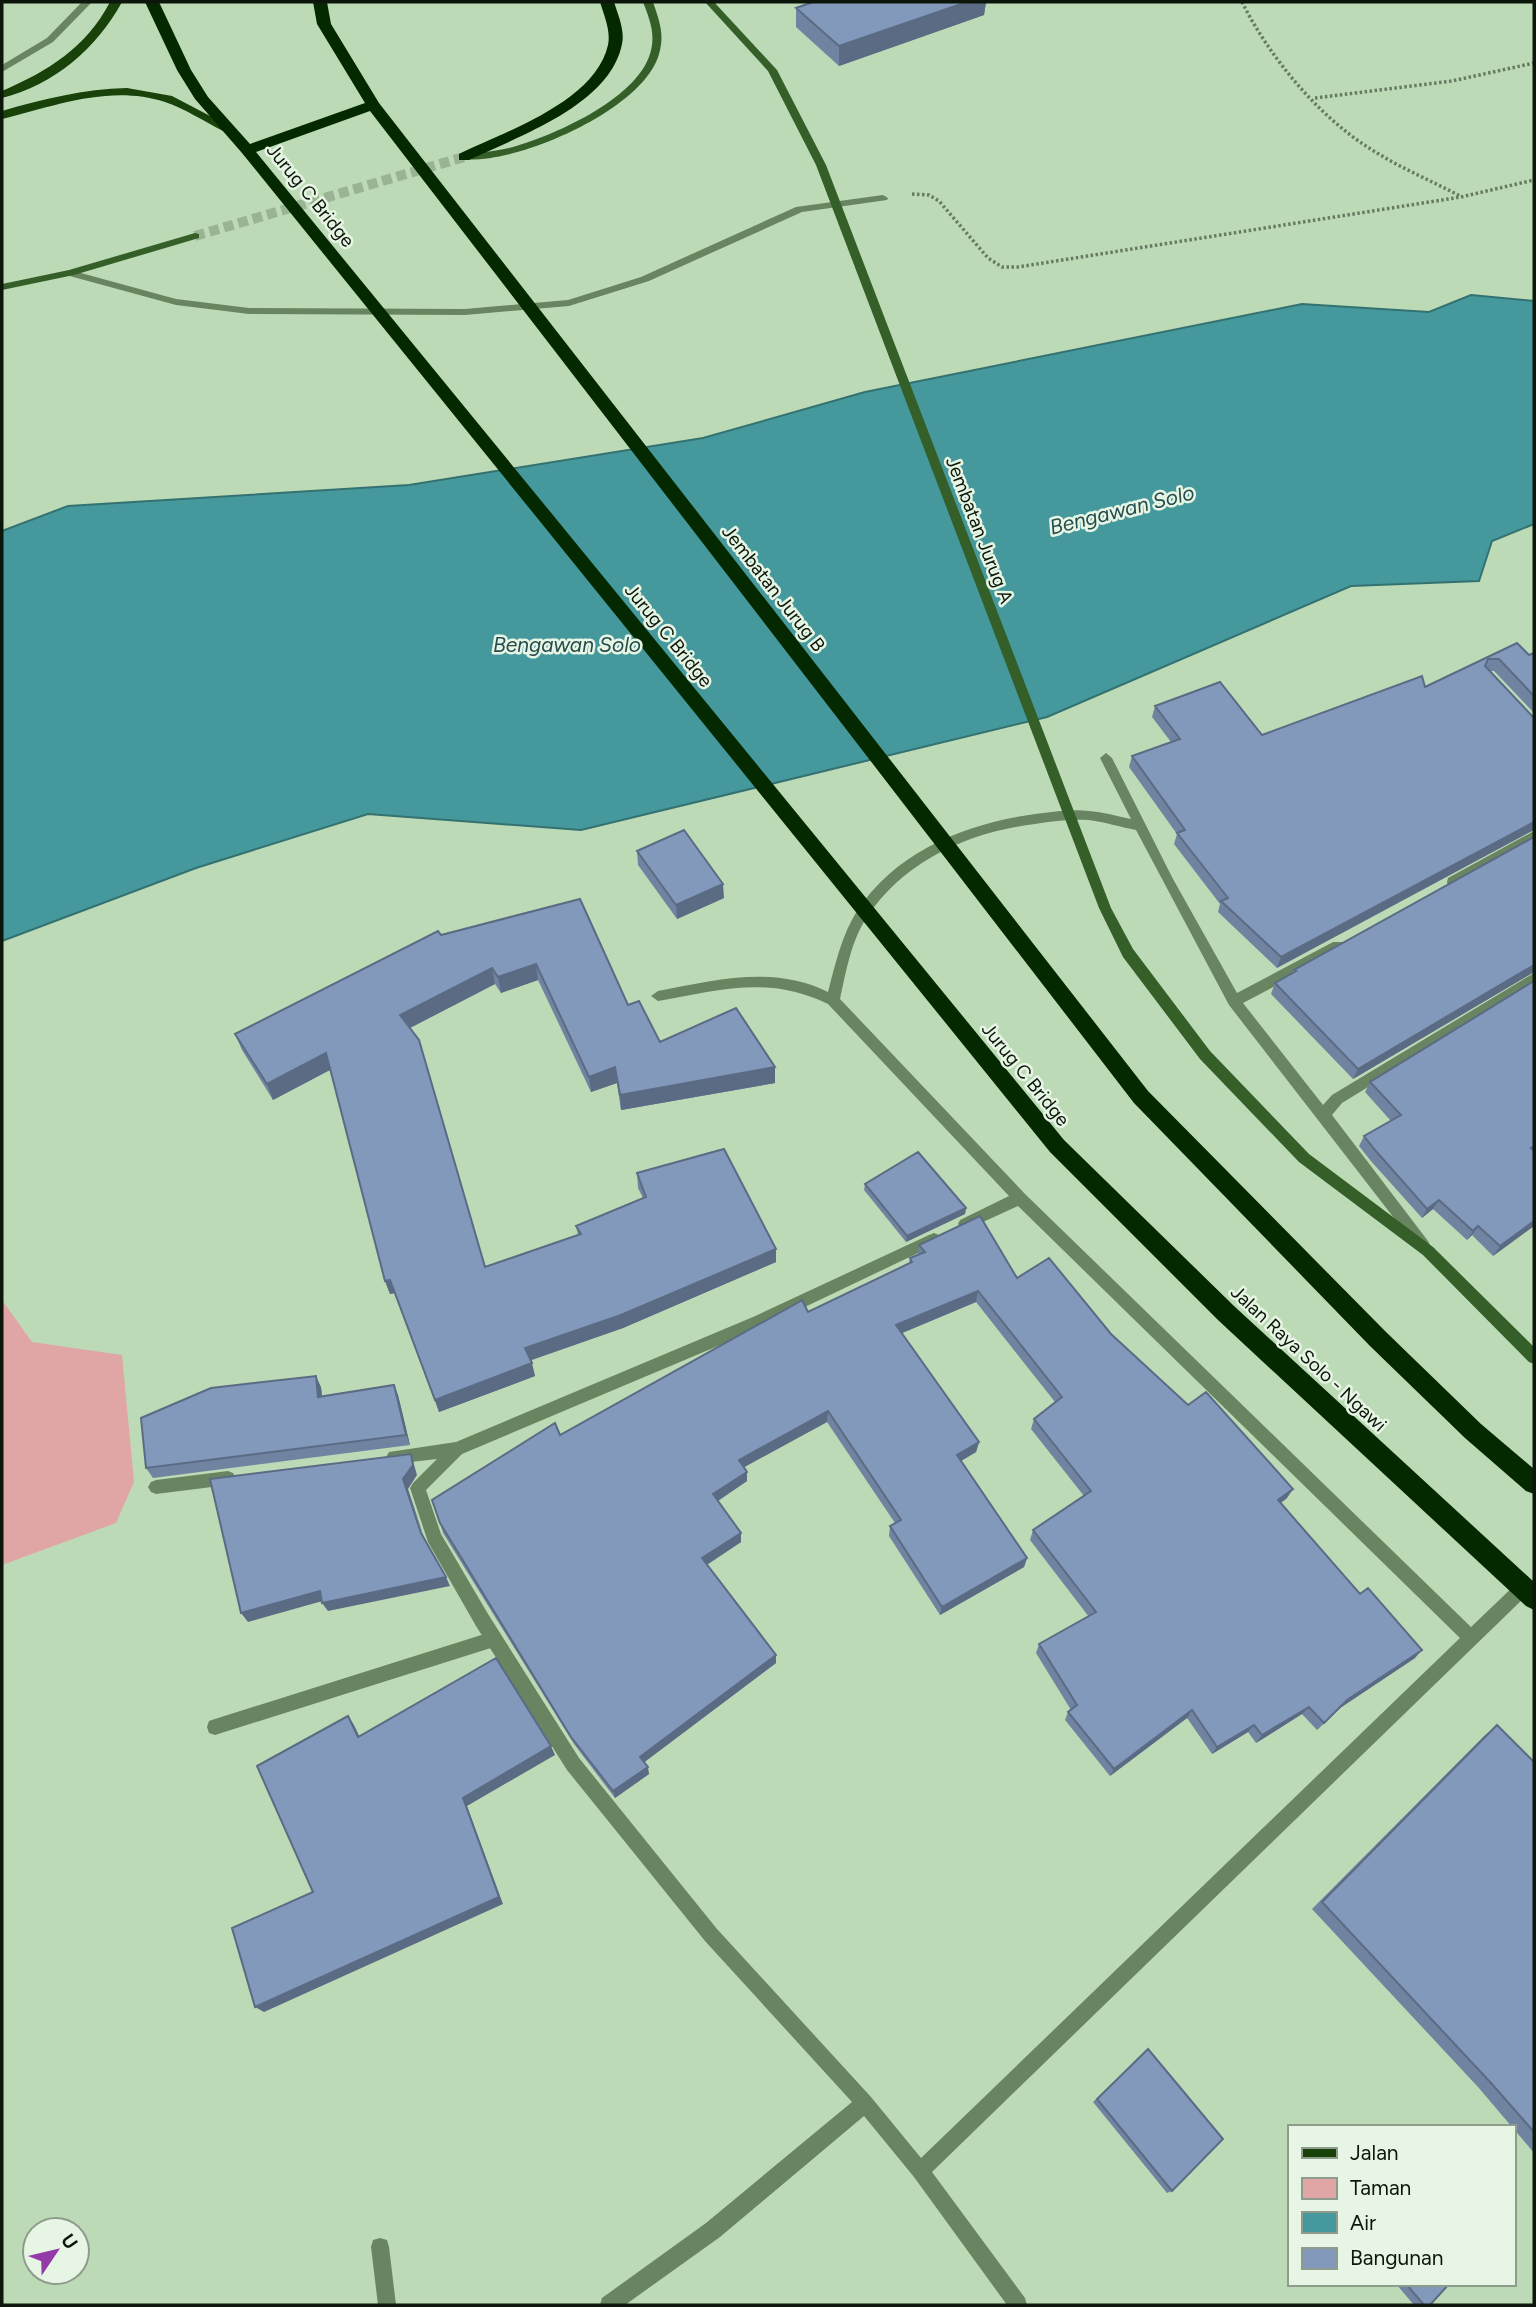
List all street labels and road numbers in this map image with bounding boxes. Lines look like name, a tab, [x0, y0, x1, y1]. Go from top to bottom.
street label: Jurug C Bridge	[262, 139, 359, 252]
street label: Jembatan Jurug A	[941, 454, 1018, 607]
street label: Jembatan Jurug B	[717, 520, 830, 656]
street label: Jurug C Bridge	[620, 579, 717, 692]
street label: Jurug C Bridge	[977, 1018, 1074, 1131]
street label: Jalan Raya Solo - Ngawi	[1226, 1280, 1391, 1436]

